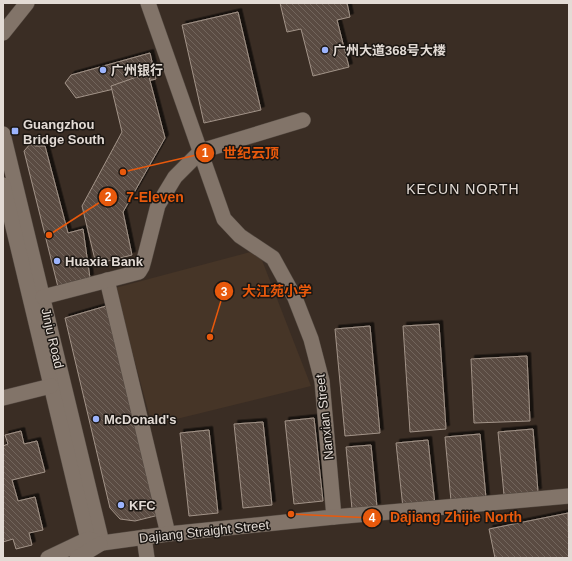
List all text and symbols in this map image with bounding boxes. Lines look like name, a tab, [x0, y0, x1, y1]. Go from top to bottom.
place label: 广州大道368号大楼	[333, 43, 446, 58]
marker: 广州大道368号大楼	[320, 45, 330, 55]
place label: 广州银行	[111, 63, 163, 78]
marker: 广州银行	[98, 65, 108, 75]
place label: Guangzhou Bridge South	[23, 117, 105, 147]
marker: Guangzhou Bridge South	[10, 126, 20, 136]
callout: 世纪云顶	[195, 140, 287, 166]
text: 世纪云顶	[223, 145, 279, 161]
text: 1	[202, 146, 209, 160]
district label: KECUN NORTH	[406, 181, 520, 197]
callout: 7-Eleven	[98, 184, 192, 210]
text: 7-Eleven	[126, 189, 184, 205]
text: 2	[105, 190, 112, 204]
place label: Huaxia Bank	[65, 254, 144, 269]
marker: Huaxia Bank	[52, 256, 62, 266]
callout: 大江苑小学	[214, 278, 320, 304]
text: 大江苑小学	[242, 283, 312, 299]
text: 3	[221, 285, 228, 299]
street label: Jinju Road	[38, 306, 67, 370]
street label: Nanxian Street	[313, 373, 336, 460]
place label: McDonald's	[104, 412, 176, 427]
marker: McDonald's	[91, 414, 101, 424]
place label: KFC	[129, 498, 156, 513]
marker: KFC	[116, 500, 126, 510]
callout: Dajiang Zhijie North	[362, 505, 530, 531]
text: Dajiang Zhijie North	[390, 509, 522, 525]
text: 4	[369, 511, 376, 525]
street label: Dajiang Straight Street	[138, 517, 270, 546]

